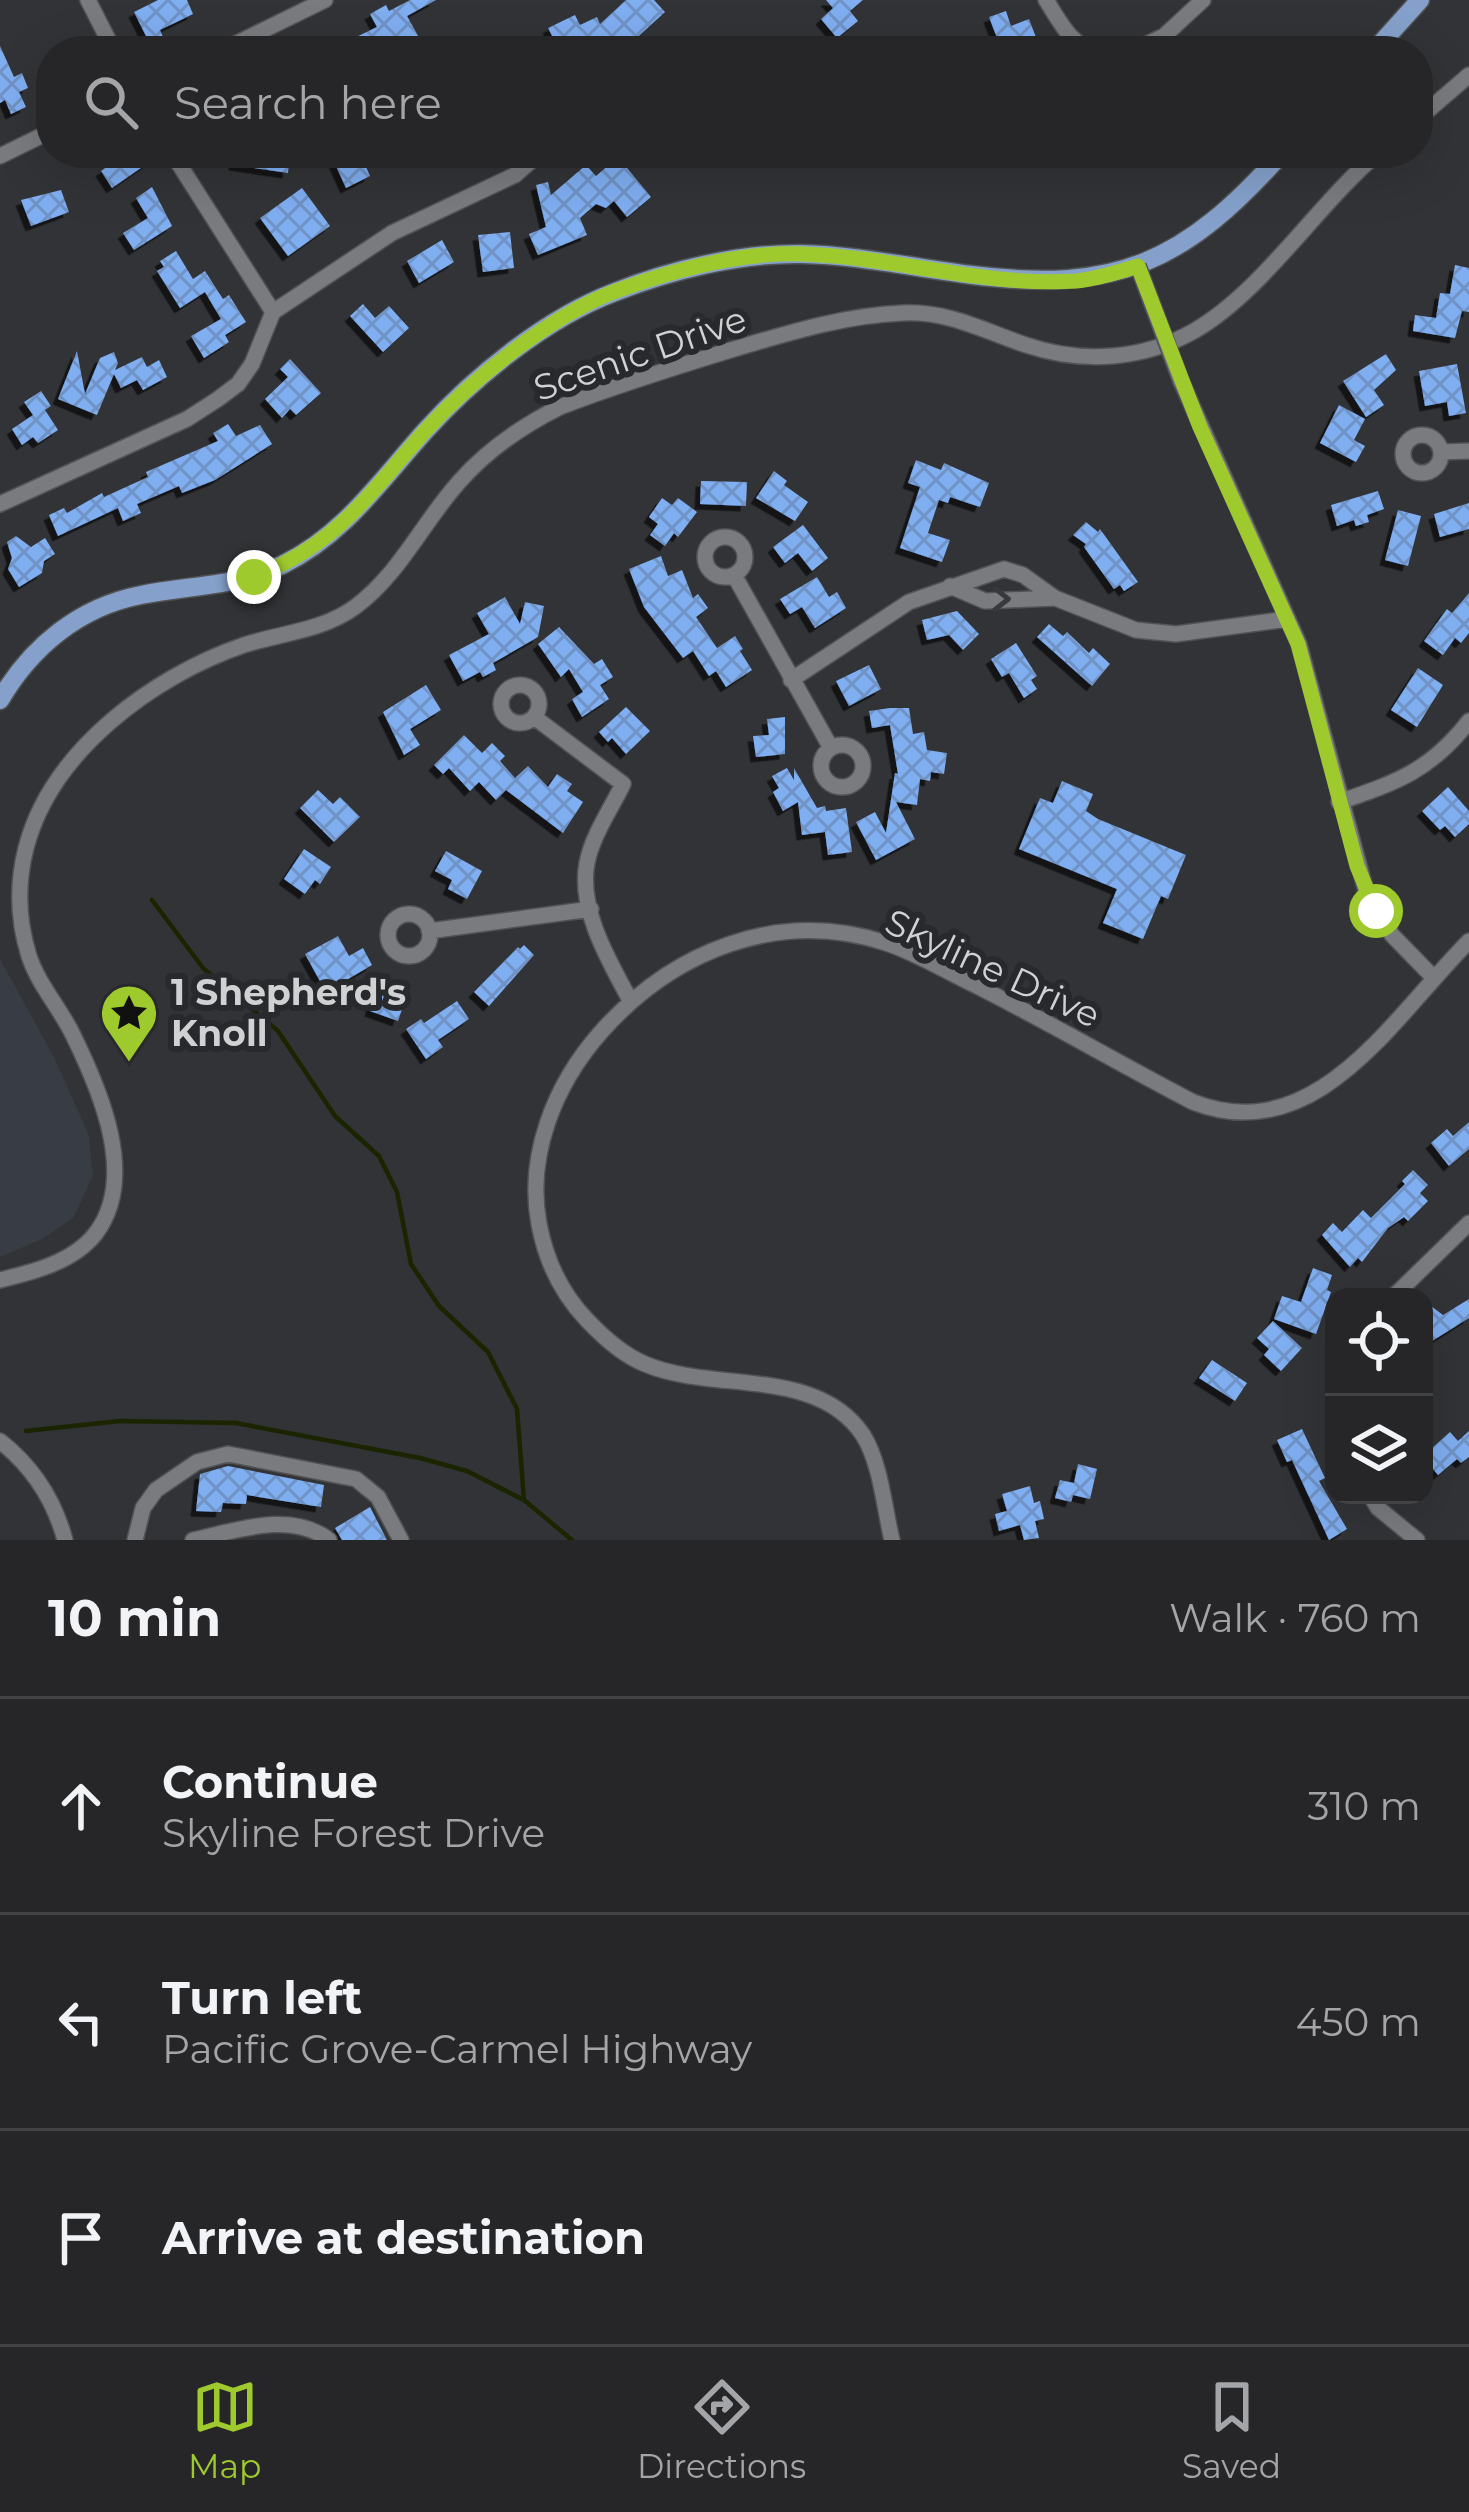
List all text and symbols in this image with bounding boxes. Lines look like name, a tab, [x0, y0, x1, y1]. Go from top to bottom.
search box	[36, 36, 1433, 168]
icon: search	[78, 69, 144, 135]
text: Search here	[174, 75, 442, 130]
street label: Scenic Drive	[528, 296, 752, 410]
route end	[227, 550, 281, 604]
one-way arrow	[993, 586, 1011, 612]
route start	[1349, 884, 1403, 938]
street label: Skyline Drive	[879, 899, 1107, 1037]
place label: 1 Shepherd's Knoll	[171, 970, 406, 1055]
place icon: 1 Shepherd's Knoll	[98, 982, 160, 1064]
map controls	[1325, 1288, 1433, 1504]
button: locate	[1325, 1288, 1433, 1396]
button: layers	[1325, 1396, 1433, 1504]
text: 10 min	[48, 1587, 221, 1649]
text: Walk · 760 m	[1169, 1594, 1421, 1642]
text: Continue	[162, 1754, 378, 1809]
icon: ahead	[48, 1773, 114, 1839]
text: 310 m	[1308, 1782, 1421, 1830]
text: Skyline Forest Drive	[162, 1809, 545, 1857]
text: Turn left	[162, 1970, 362, 2025]
icon: left	[48, 1989, 114, 2055]
text: 450 m	[1296, 1998, 1421, 2046]
text: Pacific Grove-Carmel Highway	[162, 2025, 752, 2073]
icon: arrive	[48, 2205, 114, 2271]
text: Arrive at destination	[162, 2210, 645, 2265]
tab: Map	[188, 2374, 261, 2486]
tab: Directions	[637, 2374, 806, 2486]
tab: Saved	[1182, 2374, 1281, 2486]

